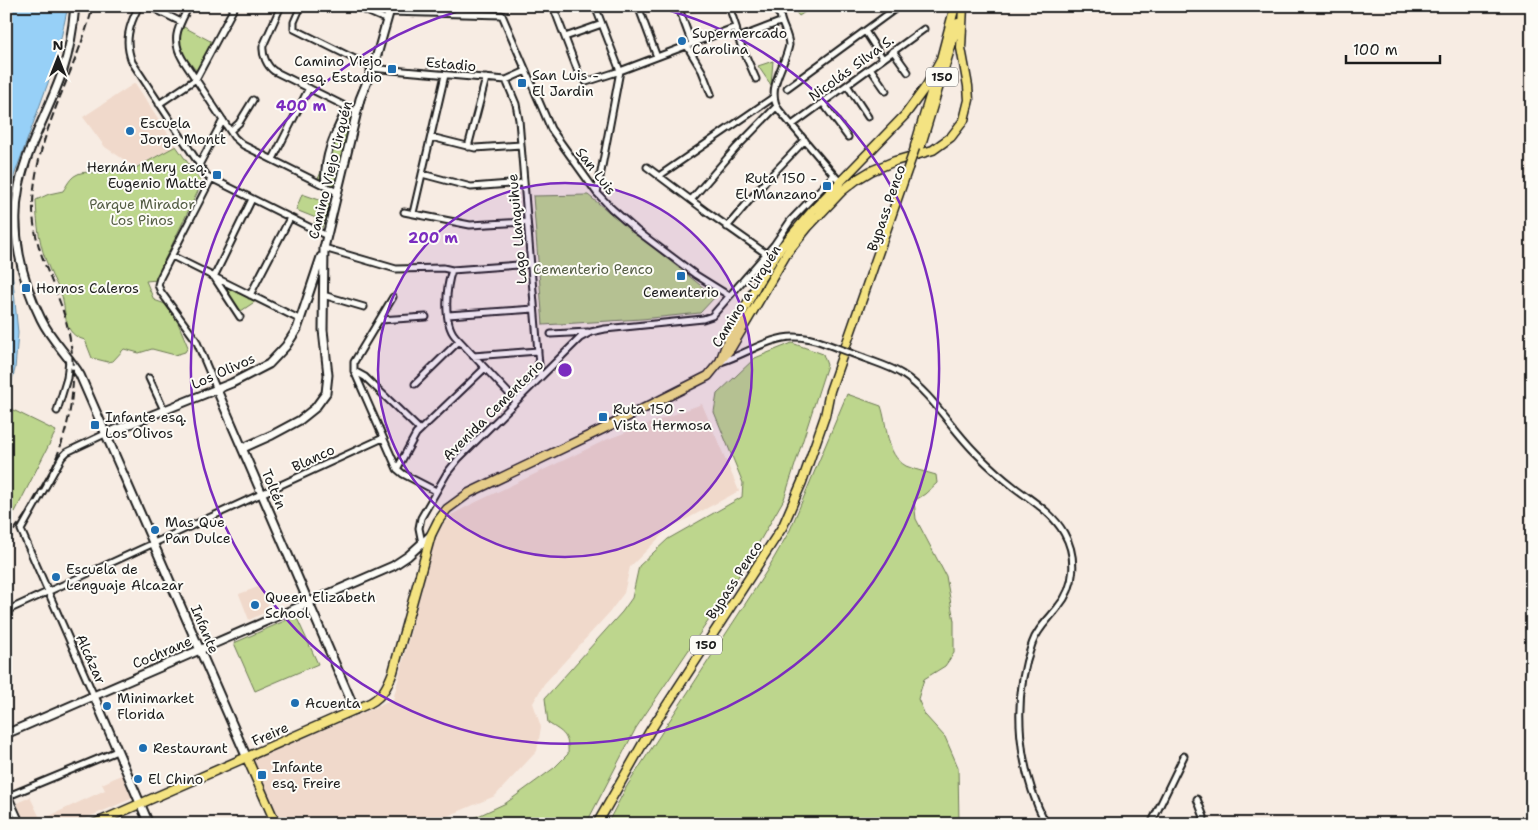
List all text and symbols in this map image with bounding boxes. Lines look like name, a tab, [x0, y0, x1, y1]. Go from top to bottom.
place label: Supermercado Carolina	[692, 24, 787, 58]
street label: Nicolás Silva S.	[805, 31, 897, 105]
north arrow	[32, 32, 82, 82]
scale bar	[1346, 32, 1439, 64]
marker: Supermercado Carolina	[676, 35, 688, 47]
text: N	[52, 36, 64, 54]
text: 100 m	[1353, 40, 1398, 60]
place label: Camino Viejo esq. Estadio	[294, 52, 382, 86]
street label: Estadio	[425, 53, 477, 75]
marker: Camino Viejo esq. Estadio	[386, 63, 398, 75]
place label: San Luis - El Jardin	[532, 66, 599, 100]
road number: 150	[926, 68, 958, 86]
marker: San Luis - El Jardin	[516, 77, 528, 89]
text: 400 m	[276, 96, 326, 116]
street label: Camino Viejo Lirquén	[304, 99, 356, 241]
place label: Escuela Jorge Montt	[140, 114, 226, 148]
marker: Escuela Jorge Montt	[124, 125, 136, 137]
street label: San Luis	[572, 144, 620, 198]
place label: Hernán Mery esq. Eugenio Matte	[87, 158, 207, 192]
street label: Bypass Penco	[863, 162, 909, 254]
marker: Hernán Mery esq. Eugenio Matte	[211, 169, 223, 181]
place label: Ruta 150 - El Manzano	[735, 169, 817, 203]
street label: Lago Llanquihue	[503, 173, 531, 285]
marker: Ruta 150 - El Manzano	[821, 180, 833, 192]
park label: Parque Mirador Los Pinos	[89, 195, 195, 229]
text: 200 m	[408, 228, 458, 248]
street label: Camino a Lirquén	[707, 241, 785, 351]
park label: Cementerio Penco	[533, 260, 653, 278]
marker: Cementerio	[675, 270, 687, 282]
place label: Hornos Caleros	[36, 279, 139, 297]
marker: Hornos Caleros	[20, 282, 32, 294]
place label: Cementerio	[643, 283, 719, 301]
street label: Los Olivos	[188, 349, 258, 393]
street label: Avenida Cementerio	[439, 356, 547, 464]
centre of rings	[556, 361, 574, 379]
place label: Ruta 150 - Vista Hermosa	[613, 400, 712, 434]
place label: Infante esq. Los Olivos	[105, 408, 187, 442]
marker: Ruta 150 - Vista Hermosa	[597, 411, 609, 423]
marker: Infante esq. Los Olivos	[89, 419, 101, 431]
street label: Blanco	[289, 440, 337, 476]
street label: Toltén	[258, 466, 291, 512]
place label: Mas Que Pan Dulce	[165, 513, 231, 547]
marker: Mas Que Pan Dulce	[149, 524, 161, 536]
street label: Bypass Penco	[702, 537, 766, 623]
place label: Escuela de Lenguaje Alcazar	[66, 560, 184, 594]
marker: Escuela de Lenguaje Alcazar	[50, 571, 62, 583]
place label: Queen Elizabeth School	[265, 588, 376, 622]
marker: Queen Elizabeth School	[249, 599, 261, 611]
street label: Infante	[187, 602, 223, 656]
street label: Alcázar	[72, 631, 110, 687]
street label: Cochrane	[130, 631, 194, 673]
road number: 150	[690, 636, 722, 654]
place label: Minimarket Florida	[117, 689, 194, 723]
place label: Acuenta	[305, 694, 361, 712]
marker: Acuenta	[289, 697, 301, 709]
marker: Minimarket Florida	[101, 700, 113, 712]
street label: Freire	[249, 718, 291, 750]
place label: Restaurant	[153, 739, 228, 757]
marker: Restaurant	[137, 742, 149, 754]
place label: Infante esq. Freire	[272, 758, 341, 792]
marker: Infante esq. Freire	[256, 769, 268, 781]
place label: El Chino	[148, 770, 203, 788]
marker: El Chino	[132, 773, 144, 785]

